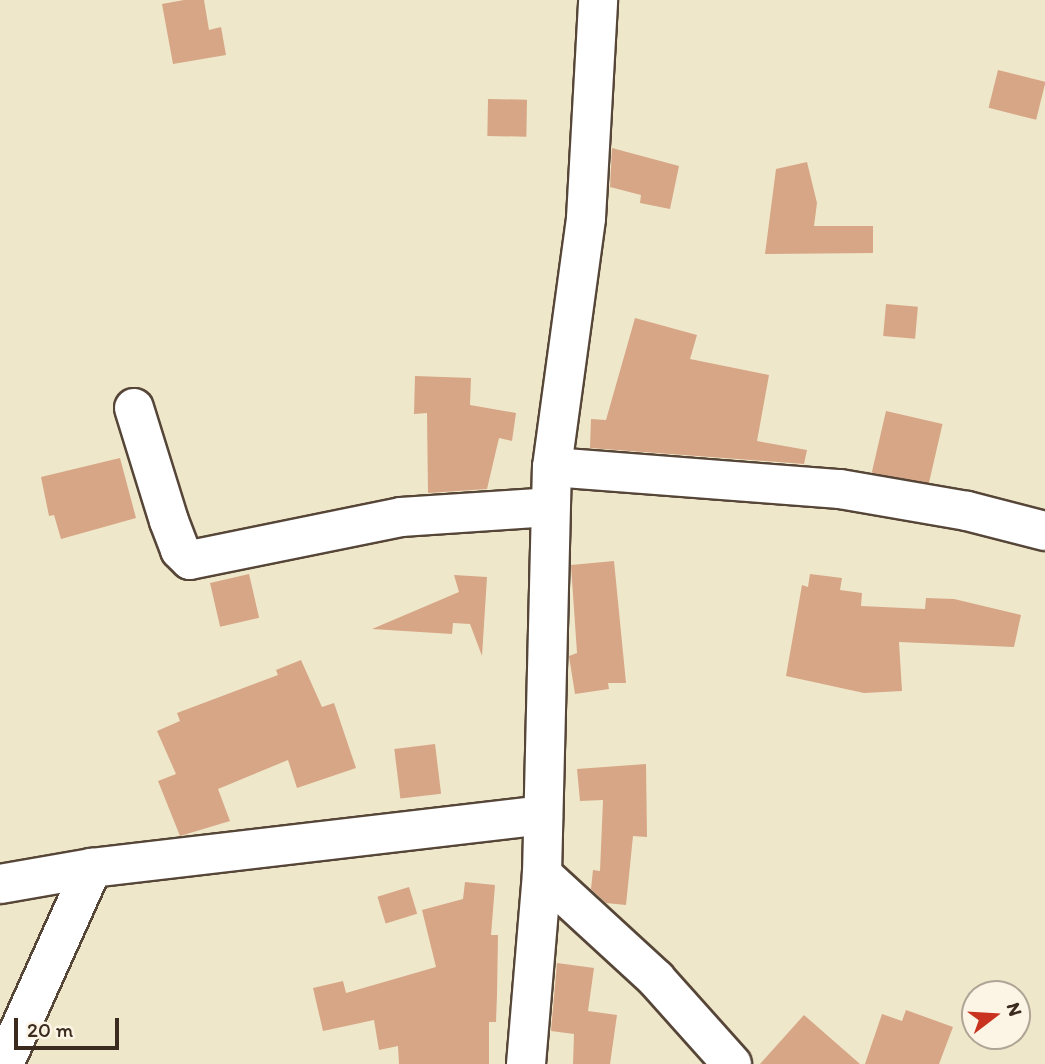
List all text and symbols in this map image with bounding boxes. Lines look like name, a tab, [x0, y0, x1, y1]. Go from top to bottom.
north arrow	[961, 980, 1031, 1050]
text: N	[1002, 1000, 1028, 1019]
scale bar	[18, 1004, 122, 1048]
text: 20 m	[27, 1017, 73, 1042]

